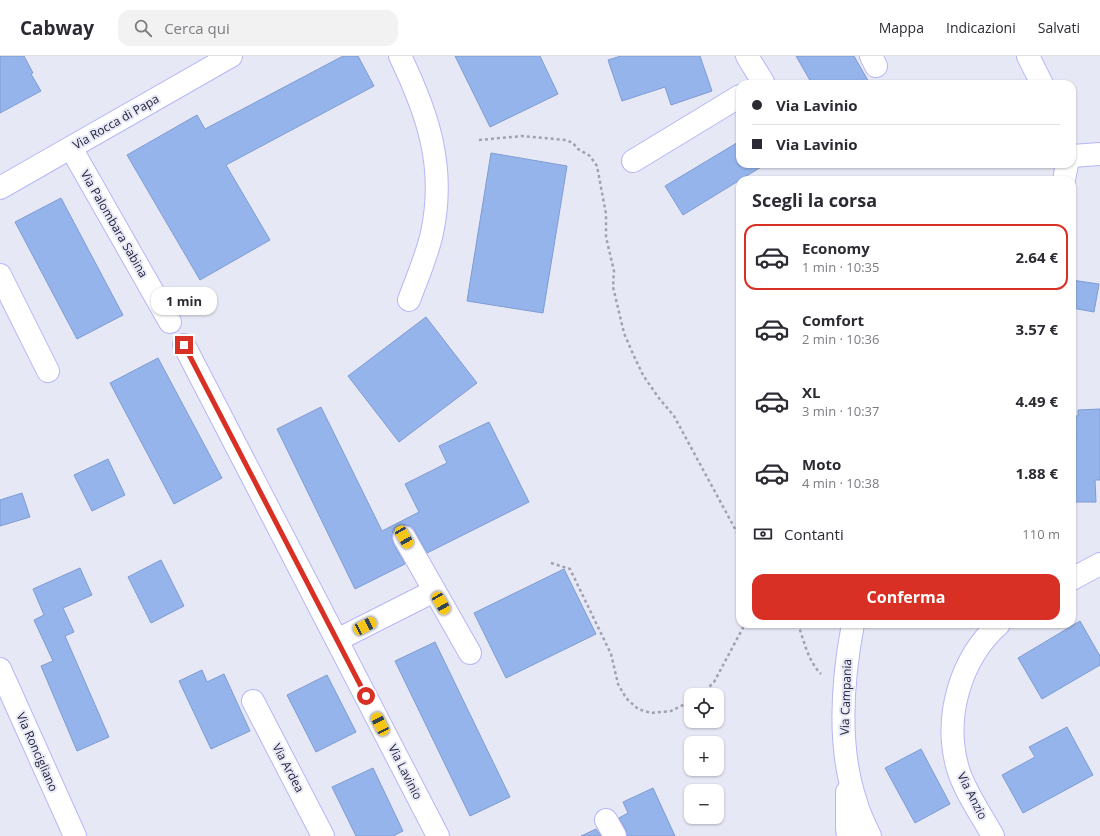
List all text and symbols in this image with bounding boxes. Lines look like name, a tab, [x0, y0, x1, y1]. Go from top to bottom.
search box	[118, 10, 398, 46]
text: Cabway	[20, 15, 94, 41]
icon: search	[132, 17, 154, 39]
text: Cerca qui	[164, 18, 230, 38]
text: Mappa	[879, 18, 924, 37]
text: Indicazioni	[946, 18, 1016, 37]
text: Salvati	[1038, 18, 1080, 37]
street label: Via Rocca di Papa	[69, 90, 162, 153]
text: Via Lavinio	[776, 95, 858, 115]
text: Via Lavinio	[776, 134, 858, 154]
street label: Via Palombara Sabina	[77, 167, 152, 281]
text: Scegli la corsa	[752, 188, 877, 212]
text: Economy	[802, 238, 870, 258]
icon: car	[754, 239, 790, 275]
text: 2.64 €	[1016, 247, 1058, 267]
text: 1 min · 10:35	[802, 258, 879, 276]
callout: 1 min	[151, 287, 217, 315]
text: 1 min	[166, 292, 202, 310]
text: Comfort	[802, 310, 864, 330]
icon: car	[754, 311, 790, 347]
text: 3.57 €	[1016, 319, 1058, 339]
text: 2 min · 10:36	[802, 330, 879, 348]
route end	[175, 336, 193, 354]
text: XL	[802, 382, 820, 402]
icon: car	[754, 383, 790, 419]
text: 4.49 €	[1016, 391, 1058, 411]
text: 3 min · 10:37	[802, 402, 879, 420]
text: Moto	[802, 454, 841, 474]
icon: car	[754, 455, 790, 491]
text: 1.88 €	[1016, 463, 1058, 483]
text: 4 min · 10:38	[802, 474, 879, 492]
icon: cash	[752, 523, 774, 545]
car	[393, 524, 415, 550]
text: Contanti	[784, 524, 844, 544]
text: 110 m	[1022, 525, 1060, 543]
button: Conferma	[752, 574, 1060, 620]
car	[430, 590, 452, 616]
car	[352, 615, 378, 637]
street label: Via Campania	[836, 659, 855, 735]
route start	[357, 687, 375, 705]
map controls	[684, 688, 724, 824]
button: locate	[684, 688, 724, 728]
street label: Via Roncigliano	[12, 710, 62, 794]
car	[369, 711, 391, 737]
button: +	[684, 736, 724, 776]
street label: Via Ardea	[268, 740, 308, 795]
street label: Via Lavinio	[384, 741, 427, 802]
street label: Via Anzio	[953, 769, 992, 822]
button: −	[684, 784, 724, 824]

